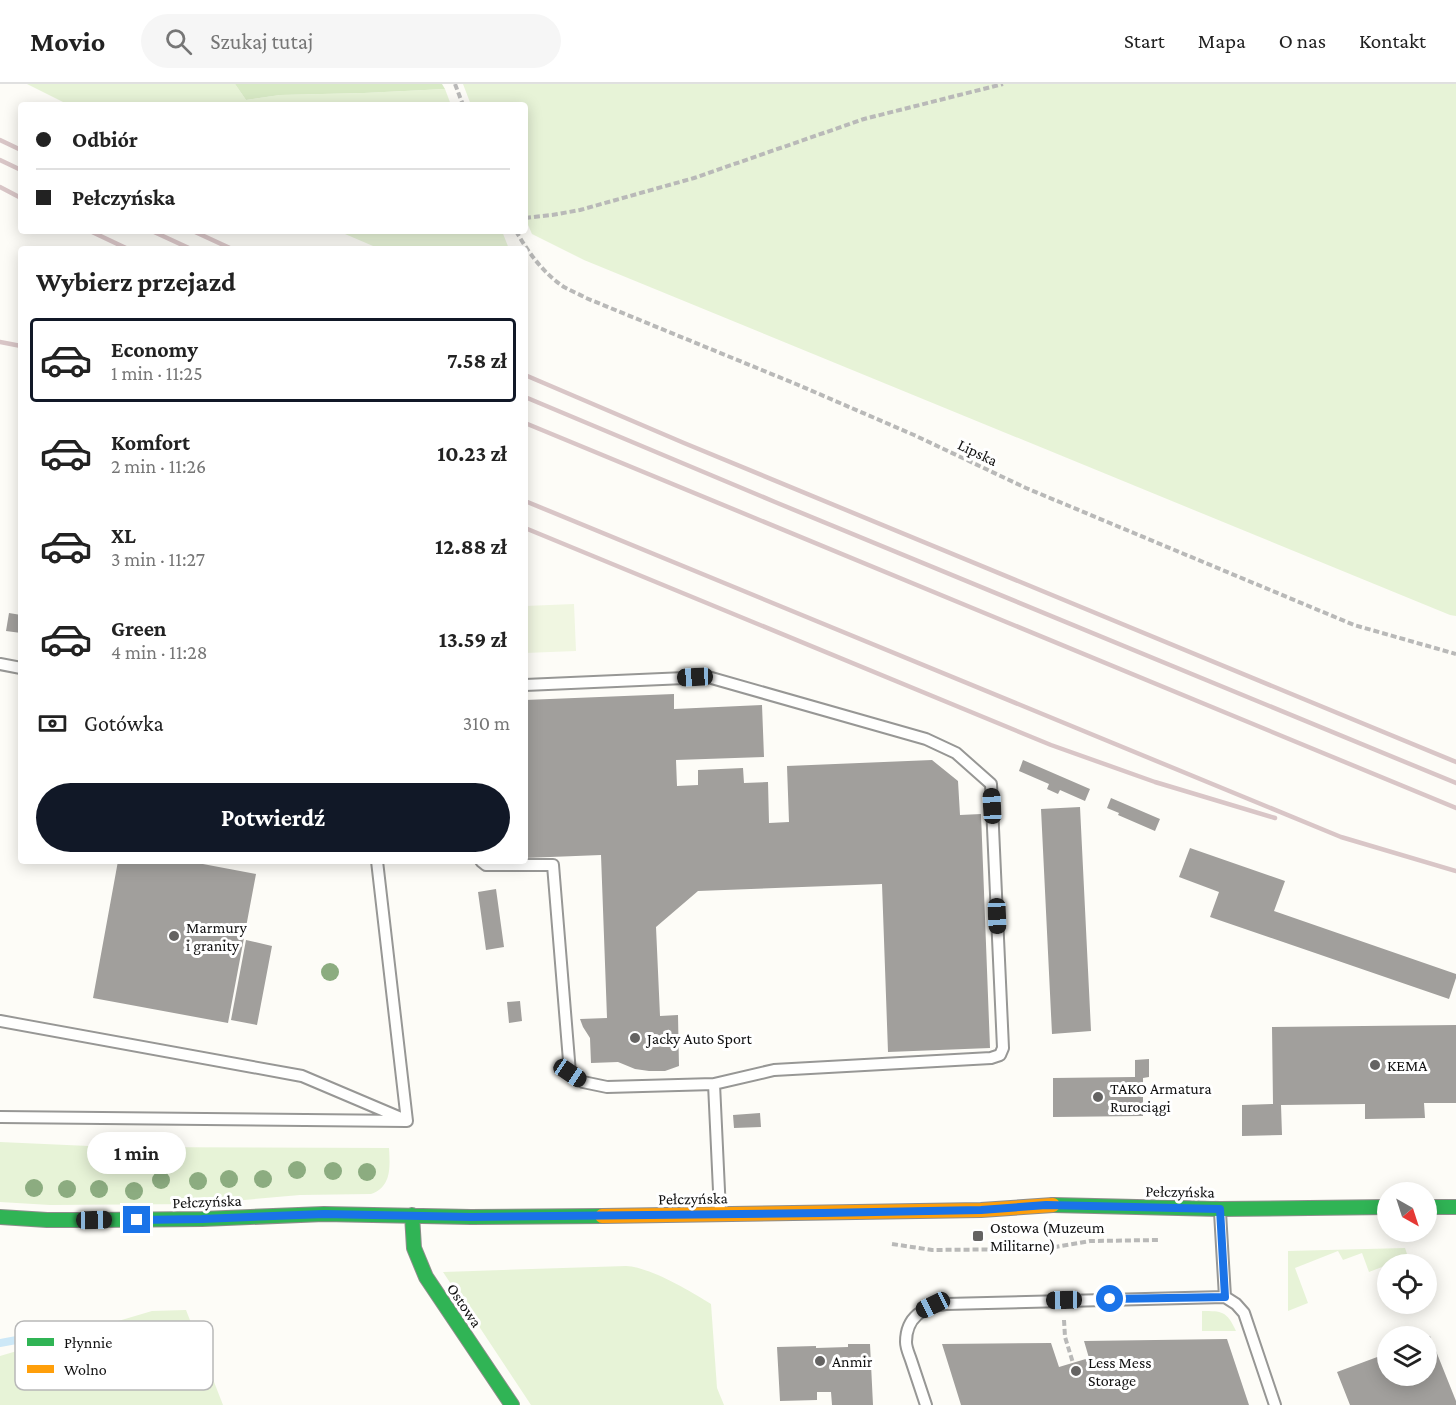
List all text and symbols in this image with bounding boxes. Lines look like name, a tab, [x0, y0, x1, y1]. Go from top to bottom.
search box	[141, 14, 561, 68]
icon: search	[162, 25, 195, 58]
text: Movio	[30, 26, 105, 57]
text: Szukaj tutaj	[210, 29, 313, 54]
text: Start	[1124, 29, 1165, 53]
text: Mapa	[1198, 29, 1246, 53]
text: O nas	[1279, 29, 1326, 53]
text: Kontakt	[1359, 29, 1426, 53]
text: Odbiór	[72, 127, 138, 152]
text: Pełczyńska	[72, 185, 175, 210]
text: Wybierz przejazd	[36, 267, 236, 297]
icon: car	[39, 333, 93, 387]
text: Economy	[111, 337, 198, 362]
text: 7.58 zł	[447, 348, 507, 373]
text: 1 min · 11:25	[111, 362, 203, 384]
icon: car	[39, 426, 93, 480]
text: Komfort	[111, 430, 190, 455]
street label: Lipska	[955, 436, 1001, 470]
text: 10.23 zł	[437, 441, 507, 466]
text: 2 min · 11:26	[111, 455, 206, 477]
icon: car	[39, 519, 93, 573]
text: XL	[111, 523, 136, 548]
text: 12.88 zł	[435, 534, 507, 559]
text: 3 min · 11:27	[111, 548, 205, 570]
icon: car	[39, 612, 93, 666]
text: Green	[111, 616, 167, 641]
text: 13.59 zł	[439, 627, 507, 652]
text: 4 min · 11:28	[111, 641, 207, 663]
car	[677, 667, 713, 687]
icon: cash	[36, 707, 69, 740]
text: Gotówka	[84, 711, 164, 736]
text: 310 m	[463, 712, 510, 734]
button: Potwierdź	[36, 783, 510, 852]
car	[982, 788, 1002, 824]
car	[987, 898, 1007, 934]
place label: Marmury i granity	[186, 919, 247, 955]
marker: Marmury i granity	[167, 929, 181, 943]
place label: Jacky Auto Sport	[645, 1030, 753, 1048]
marker: Jacky Auto Sport	[628, 1031, 642, 1045]
car	[550, 1055, 590, 1091]
place label: KEMA	[1387, 1057, 1428, 1074]
marker: KEMA	[1368, 1058, 1382, 1072]
place label: TAKO Armatura Rurociągi	[1110, 1080, 1212, 1116]
marker: TAKO Armatura Rurociągi	[1091, 1090, 1105, 1104]
callout: 1 min	[88, 1133, 186, 1175]
text: 1 min	[114, 1142, 159, 1164]
street label: Pełczyńska	[1145, 1182, 1216, 1202]
north arrow	[1377, 1182, 1437, 1242]
map controls	[1377, 1182, 1437, 1386]
street label: Pełczyńska	[658, 1189, 729, 1209]
street label: Pełczyńska	[172, 1192, 243, 1212]
route end	[123, 1206, 150, 1233]
car	[76, 1211, 112, 1229]
place label: Ostowa (Muzeum Militarne)	[990, 1219, 1105, 1255]
marker: Ostowa (Muzeum Militarne)	[971, 1229, 985, 1243]
button: locate	[1377, 1254, 1437, 1314]
street label: Ostowa	[444, 1280, 486, 1331]
route start	[1096, 1285, 1123, 1312]
car	[913, 1289, 953, 1321]
car	[1046, 1291, 1082, 1309]
legend	[15, 1321, 213, 1390]
button: layers	[1377, 1326, 1437, 1386]
text: Płynnie	[64, 1334, 112, 1352]
place label: Anmir	[832, 1353, 873, 1370]
marker: Anmir	[813, 1354, 827, 1368]
place label: Less Mess Storage	[1088, 1354, 1151, 1390]
text: Wolno	[64, 1361, 107, 1378]
marker: Less Mess Storage	[1069, 1364, 1083, 1378]

